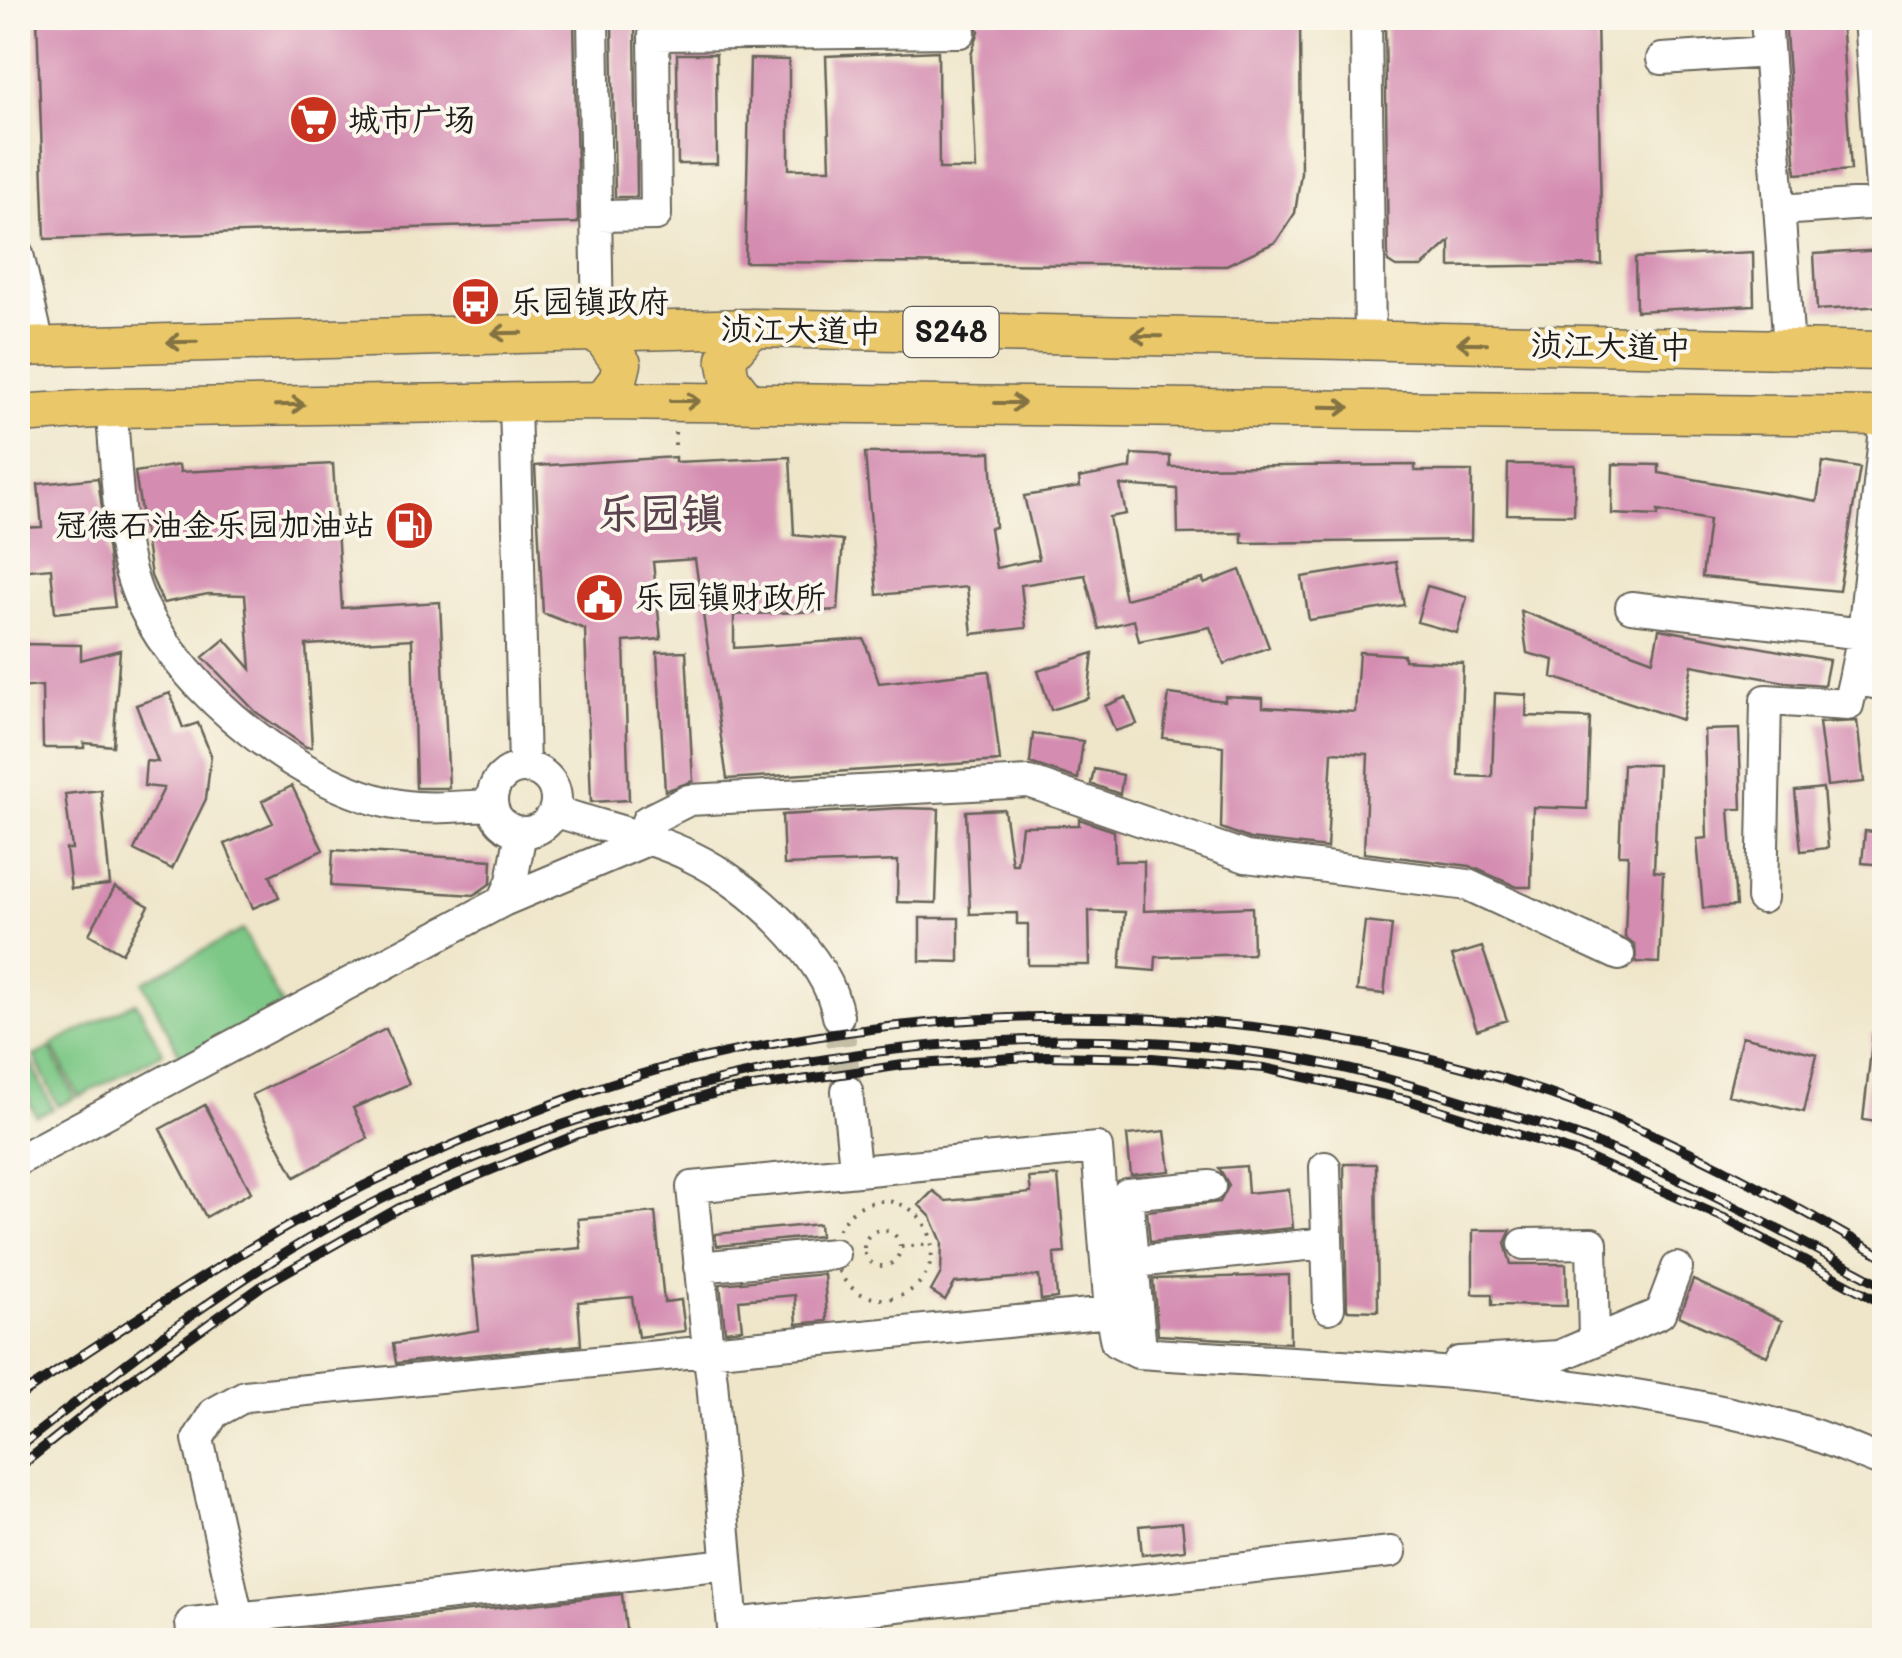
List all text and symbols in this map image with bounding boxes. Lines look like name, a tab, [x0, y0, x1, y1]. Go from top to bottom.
supermarket icon: 城市广场	[287, 94, 339, 146]
place label: 城市广场	[348, 97, 476, 139]
bus stop icon: 乐园镇政府	[449, 276, 501, 328]
place label: 乐园镇政府	[510, 279, 670, 321]
street label: 浈江大道中	[721, 306, 881, 350]
road number: S248	[904, 307, 998, 357]
street label: 浈江大道中	[1531, 322, 1691, 366]
one-way arrow	[492, 324, 524, 343]
one-way arrow	[1132, 326, 1164, 346]
one-way arrow	[167, 332, 199, 351]
one-way arrow	[1457, 333, 1489, 352]
one-way arrow	[668, 392, 700, 410]
one-way arrow	[993, 394, 1025, 413]
one-way arrow	[272, 396, 305, 414]
one-way arrow	[1318, 398, 1350, 416]
district label: 乐园镇	[597, 484, 723, 539]
fuel station icon: 冠德石油金乐园加油站	[384, 499, 436, 551]
place label: 冠德石油金乐园加油站	[55, 502, 375, 544]
public building icon: 乐园镇财政所	[573, 571, 625, 623]
place label: 乐园镇财政所	[634, 574, 826, 616]

